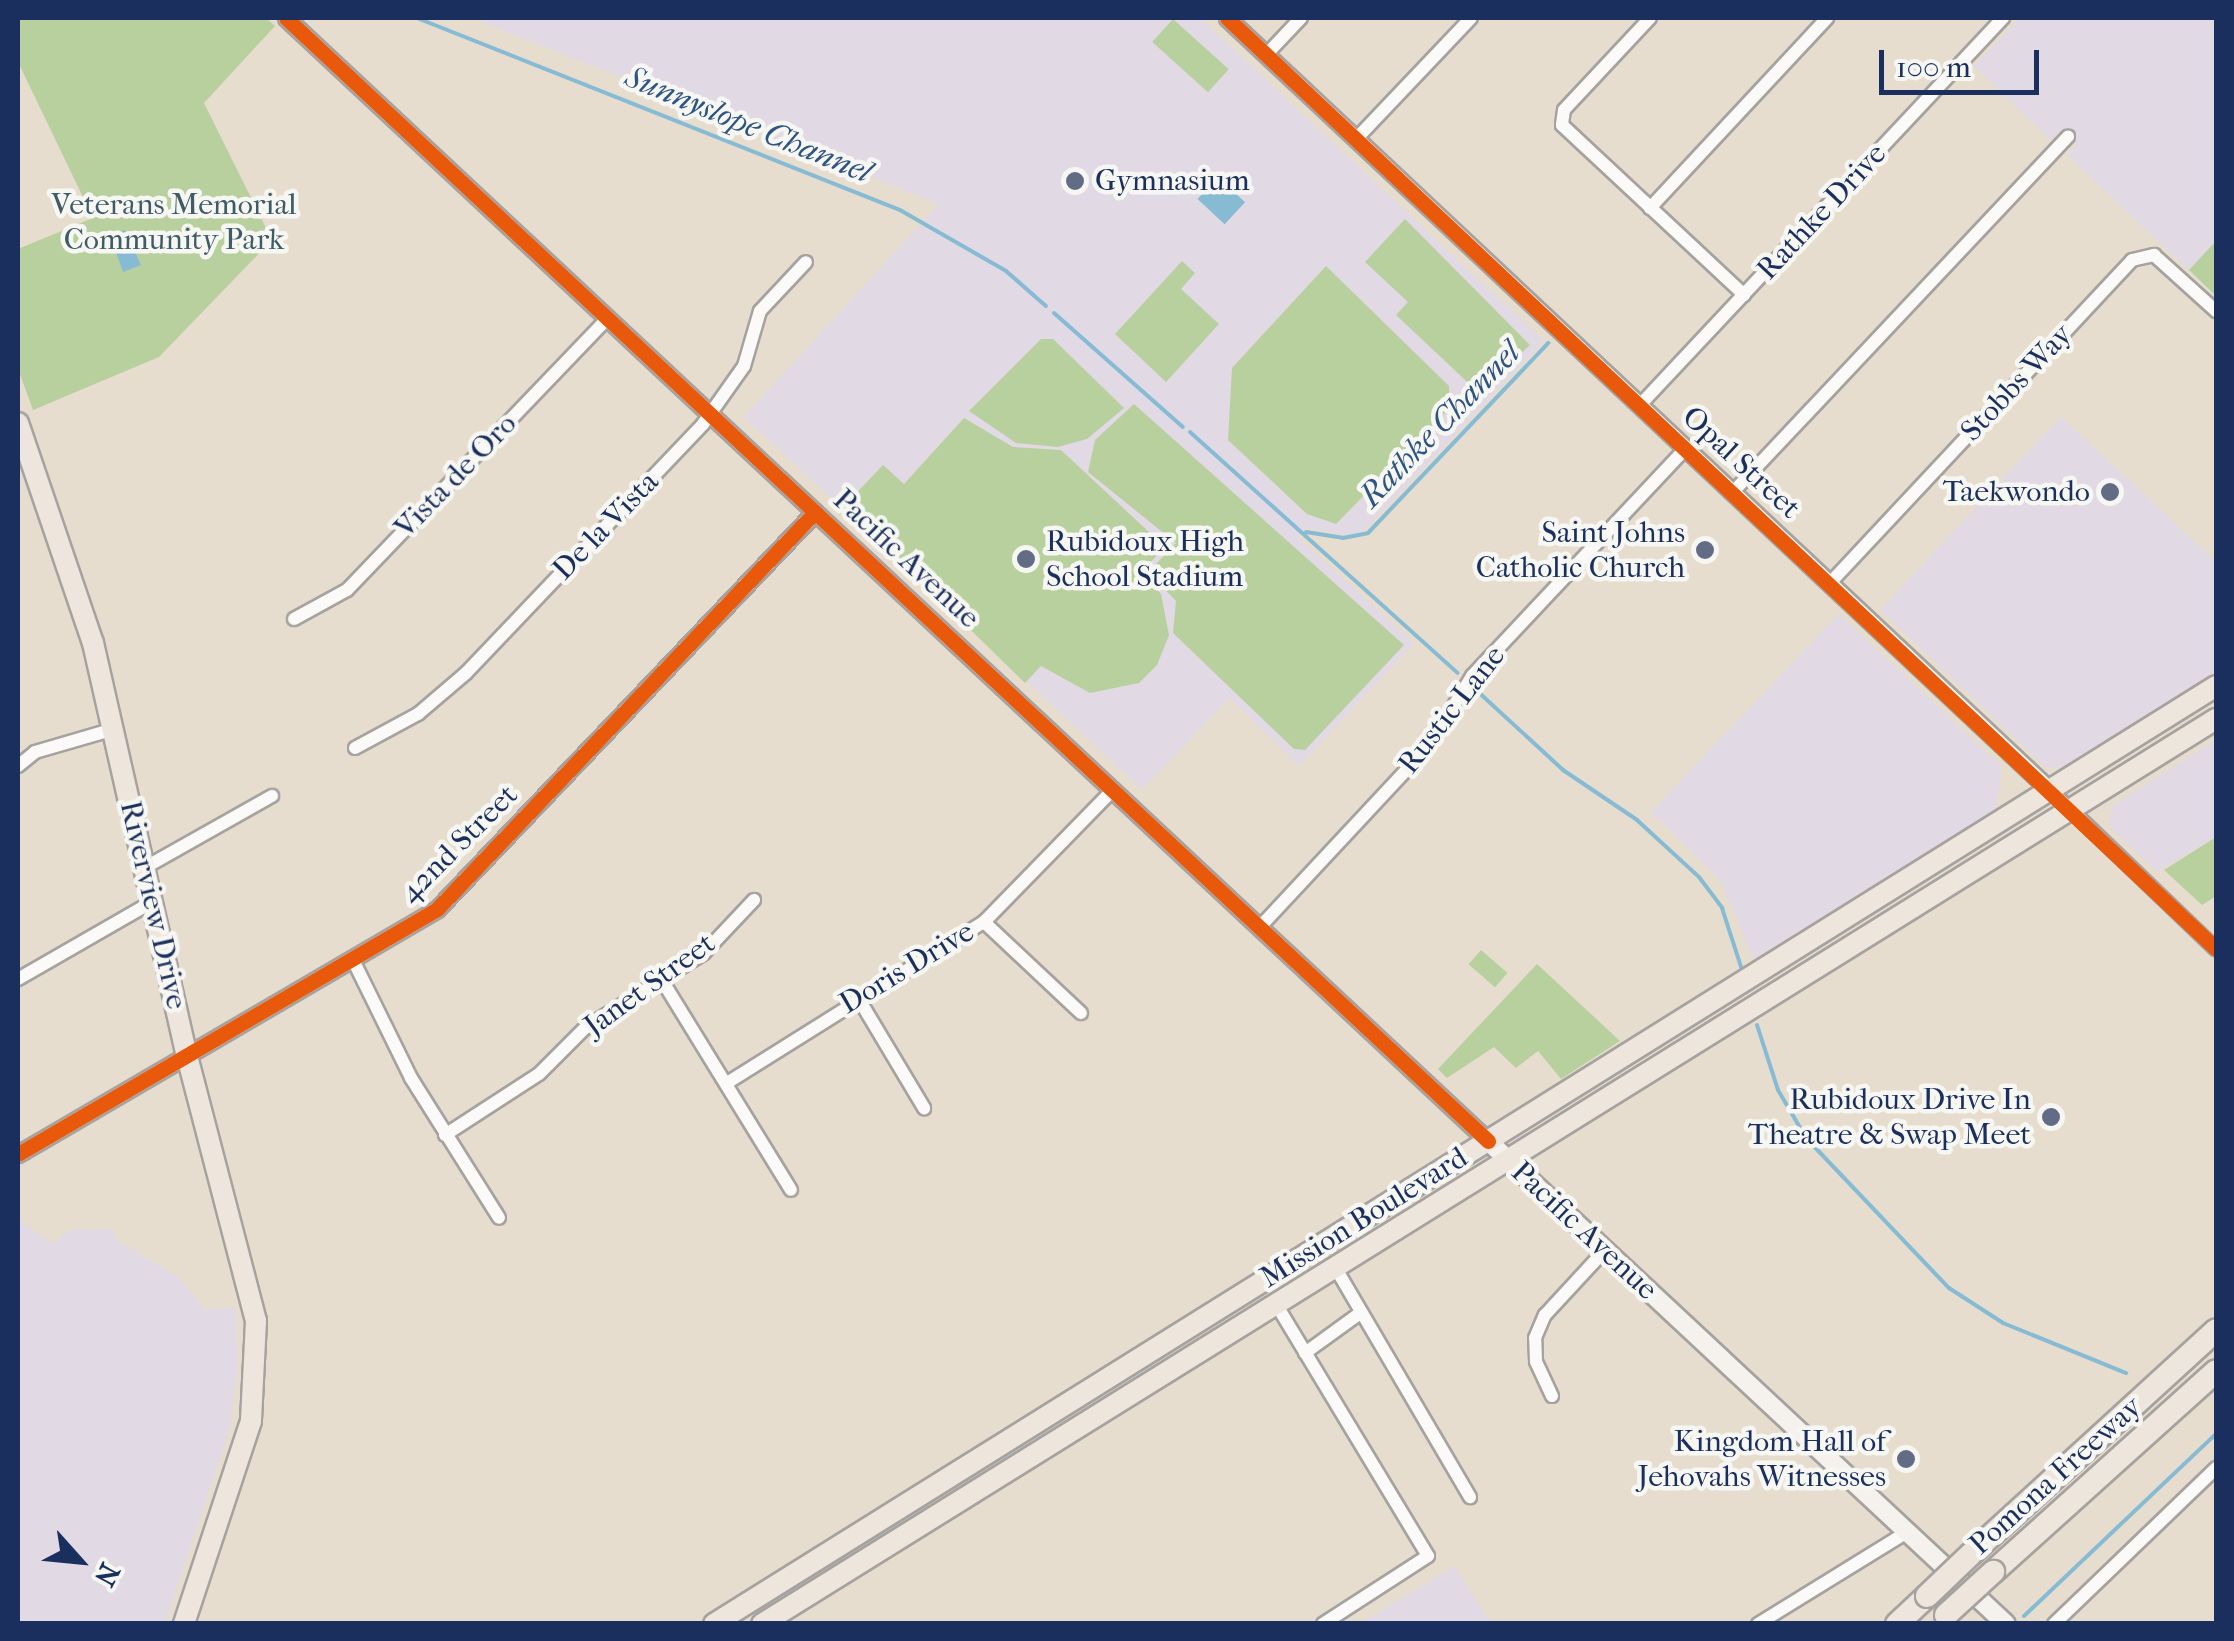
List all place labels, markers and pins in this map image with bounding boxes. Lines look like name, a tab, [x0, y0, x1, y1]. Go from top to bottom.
place label: Gymnasium	[1095, 163, 1250, 199]
marker: Gymnasium	[1064, 170, 1086, 192]
place label: Taekwondo	[1943, 474, 2090, 510]
marker: Taekwondo	[2099, 481, 2121, 503]
place label: Saint Johns Catholic Church	[1476, 515, 1685, 586]
place label: Rubidoux High School Stadium	[1046, 524, 1244, 594]
marker: Saint Johns Catholic Church	[1694, 539, 1716, 561]
marker: Rubidoux High School Stadium	[1015, 548, 1037, 570]
place label: Rubidoux Drive In Theatre & Swap Meet	[1748, 1082, 2031, 1152]
marker: Rubidoux Drive In Theatre & Swap Meet	[2040, 1106, 2062, 1128]
place label: Kingdom Hall of Jehovahs Witnesses	[1638, 1424, 1886, 1494]
marker: Kingdom Hall of Jehovahs Witnesses	[1895, 1448, 1917, 1470]

